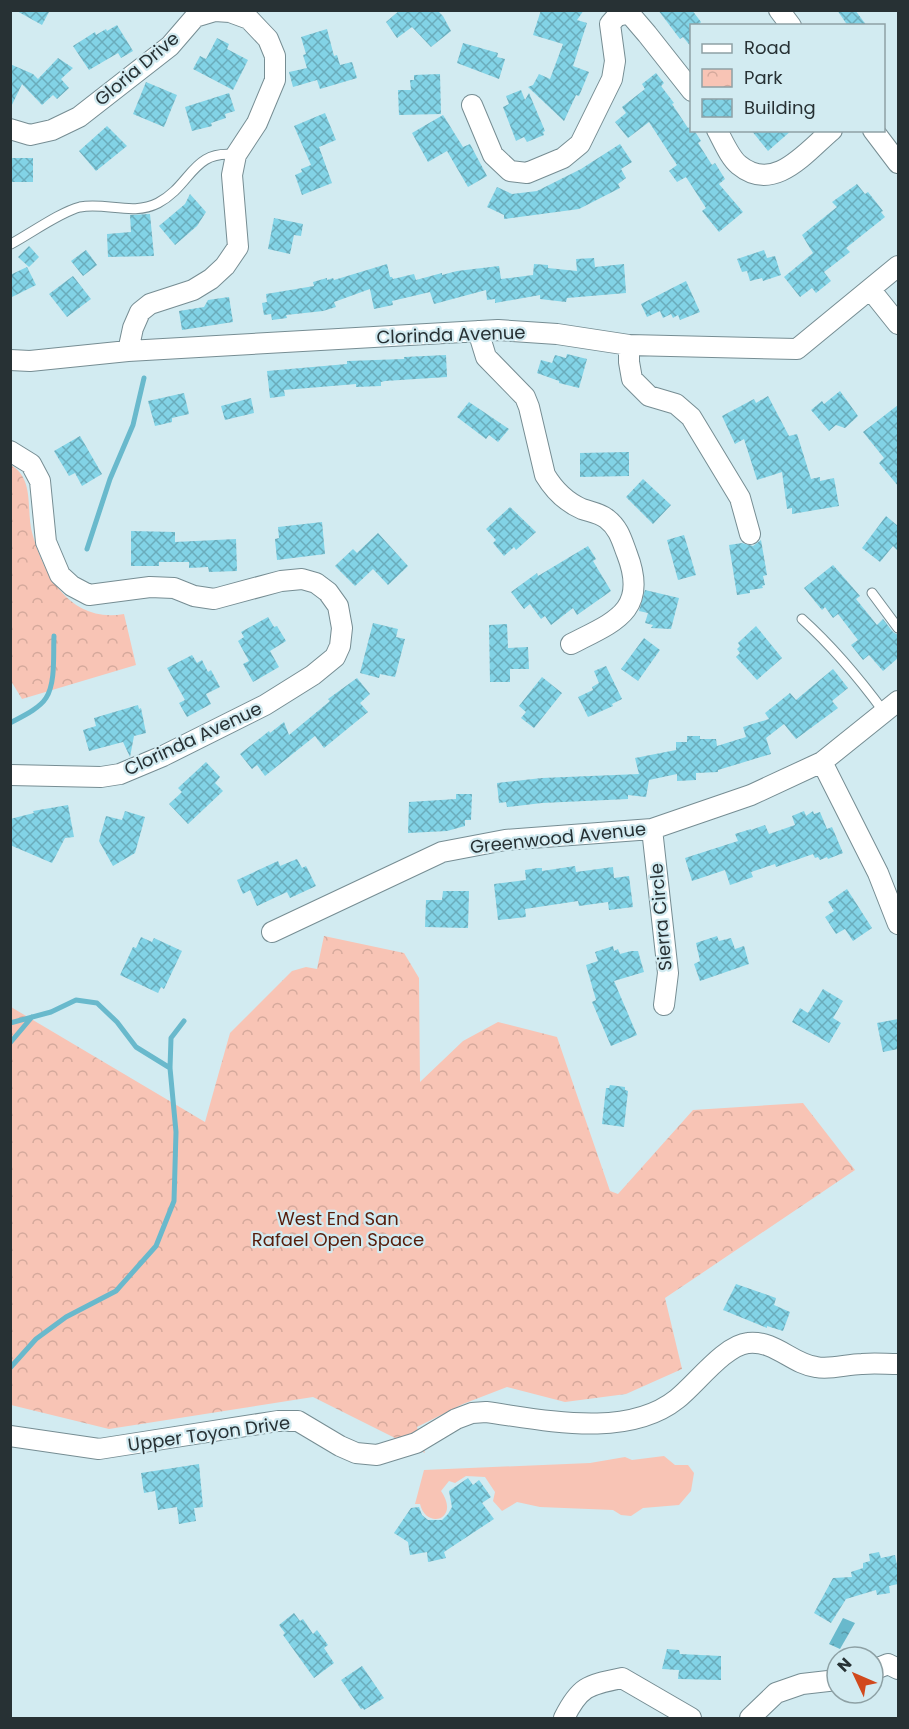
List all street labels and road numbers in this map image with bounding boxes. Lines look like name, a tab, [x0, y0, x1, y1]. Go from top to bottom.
street label: Gloria Drive	[89, 26, 184, 111]
street label: Clorinda Avenue	[376, 319, 526, 350]
street label: Clorinda Avenue	[120, 696, 266, 781]
street label: Greenwood Avenue	[469, 816, 647, 859]
street label: Sierra Circle	[643, 862, 678, 972]
street label: Upper Toyon Drive	[126, 1410, 292, 1457]

